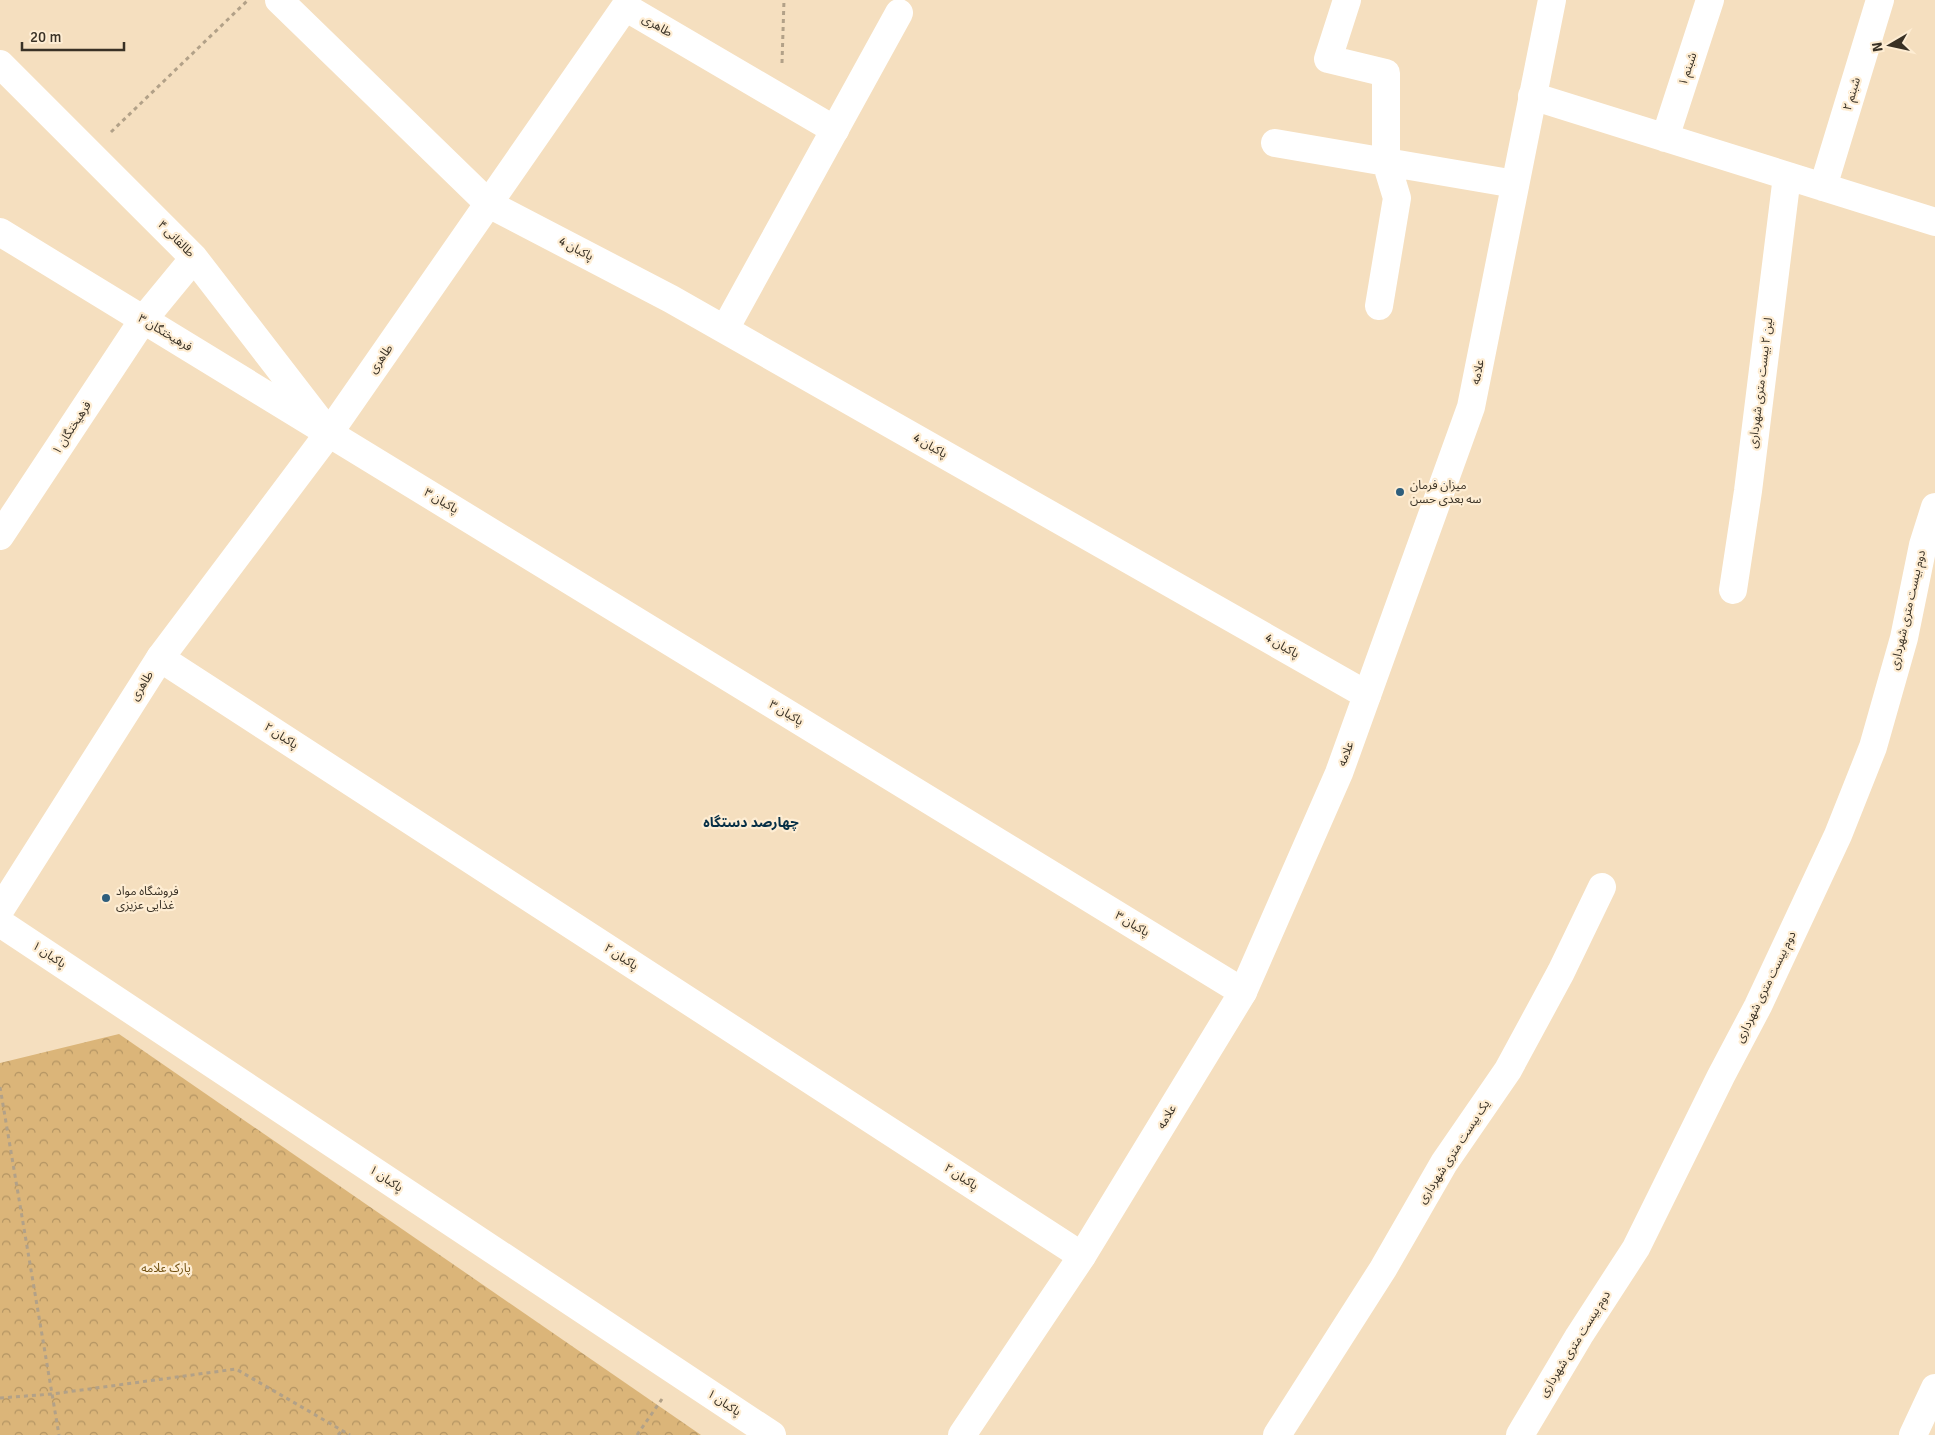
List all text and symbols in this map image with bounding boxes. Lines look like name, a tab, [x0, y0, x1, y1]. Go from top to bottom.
street label: طاهری	[639, 11, 675, 41]
scale bar	[22, 20, 125, 52]
north arrow	[1865, 20, 1915, 70]
text: 20 m	[30, 28, 61, 46]
text: N	[1868, 41, 1887, 53]
street label: شبنم ۱	[1676, 51, 1701, 88]
street label: شبنم ۲	[1840, 76, 1865, 113]
street label: طالقانی ۴	[155, 218, 197, 260]
street label: پاکبان 4	[556, 234, 596, 264]
street label: فرهیختگان ۳	[135, 311, 195, 355]
street label: لین ۲ بیست متری شهرداری	[1746, 317, 1776, 449]
street label: طاهری	[366, 341, 396, 377]
street label: علامه	[1468, 358, 1488, 386]
street label: فرهیختگان ۱	[49, 399, 95, 457]
street label: پاکبان 4	[910, 430, 950, 462]
place label: میزان فرمان سه بعدی حسن	[1410, 478, 1482, 507]
street label: پاکبان ۳	[421, 485, 461, 517]
marker: میزان فرمان سه بعدی حسن	[1394, 486, 1406, 498]
street label: دوم بیست متری شهرداری	[1887, 548, 1930, 672]
street label: پاکبان 4	[1262, 630, 1302, 662]
street label: طاهری	[127, 668, 157, 704]
street label: پاکبان ۳	[766, 697, 806, 729]
street label: پاکبان ۲	[261, 720, 301, 753]
street label: علامه	[1335, 740, 1357, 768]
district label: چهارصد دستگاه	[703, 814, 799, 831]
place label: فروشگاه مواد غذایی عزیزی	[116, 884, 179, 913]
marker: فروشگاه مواد غذایی عزیزی	[100, 892, 112, 904]
street label: پاکبان ۳	[1112, 908, 1152, 940]
street label: دوم بیست متری شهرداری	[1732, 928, 1801, 1046]
street label: پاکبان ۱	[29, 938, 69, 972]
street label: پاکبان ۲	[601, 941, 641, 974]
street label: یک بیست متری شهرداری	[1415, 1097, 1493, 1207]
street label: علامه	[1154, 1102, 1180, 1132]
street label: پاکبان ۲	[941, 1161, 981, 1194]
street label: پاکبان ۱	[366, 1162, 406, 1196]
park label: پارک علامه	[141, 1261, 191, 1276]
street label: دوم بیست متری شهرداری	[1536, 1288, 1615, 1400]
street label: پاکبان ۱	[704, 1386, 744, 1420]

